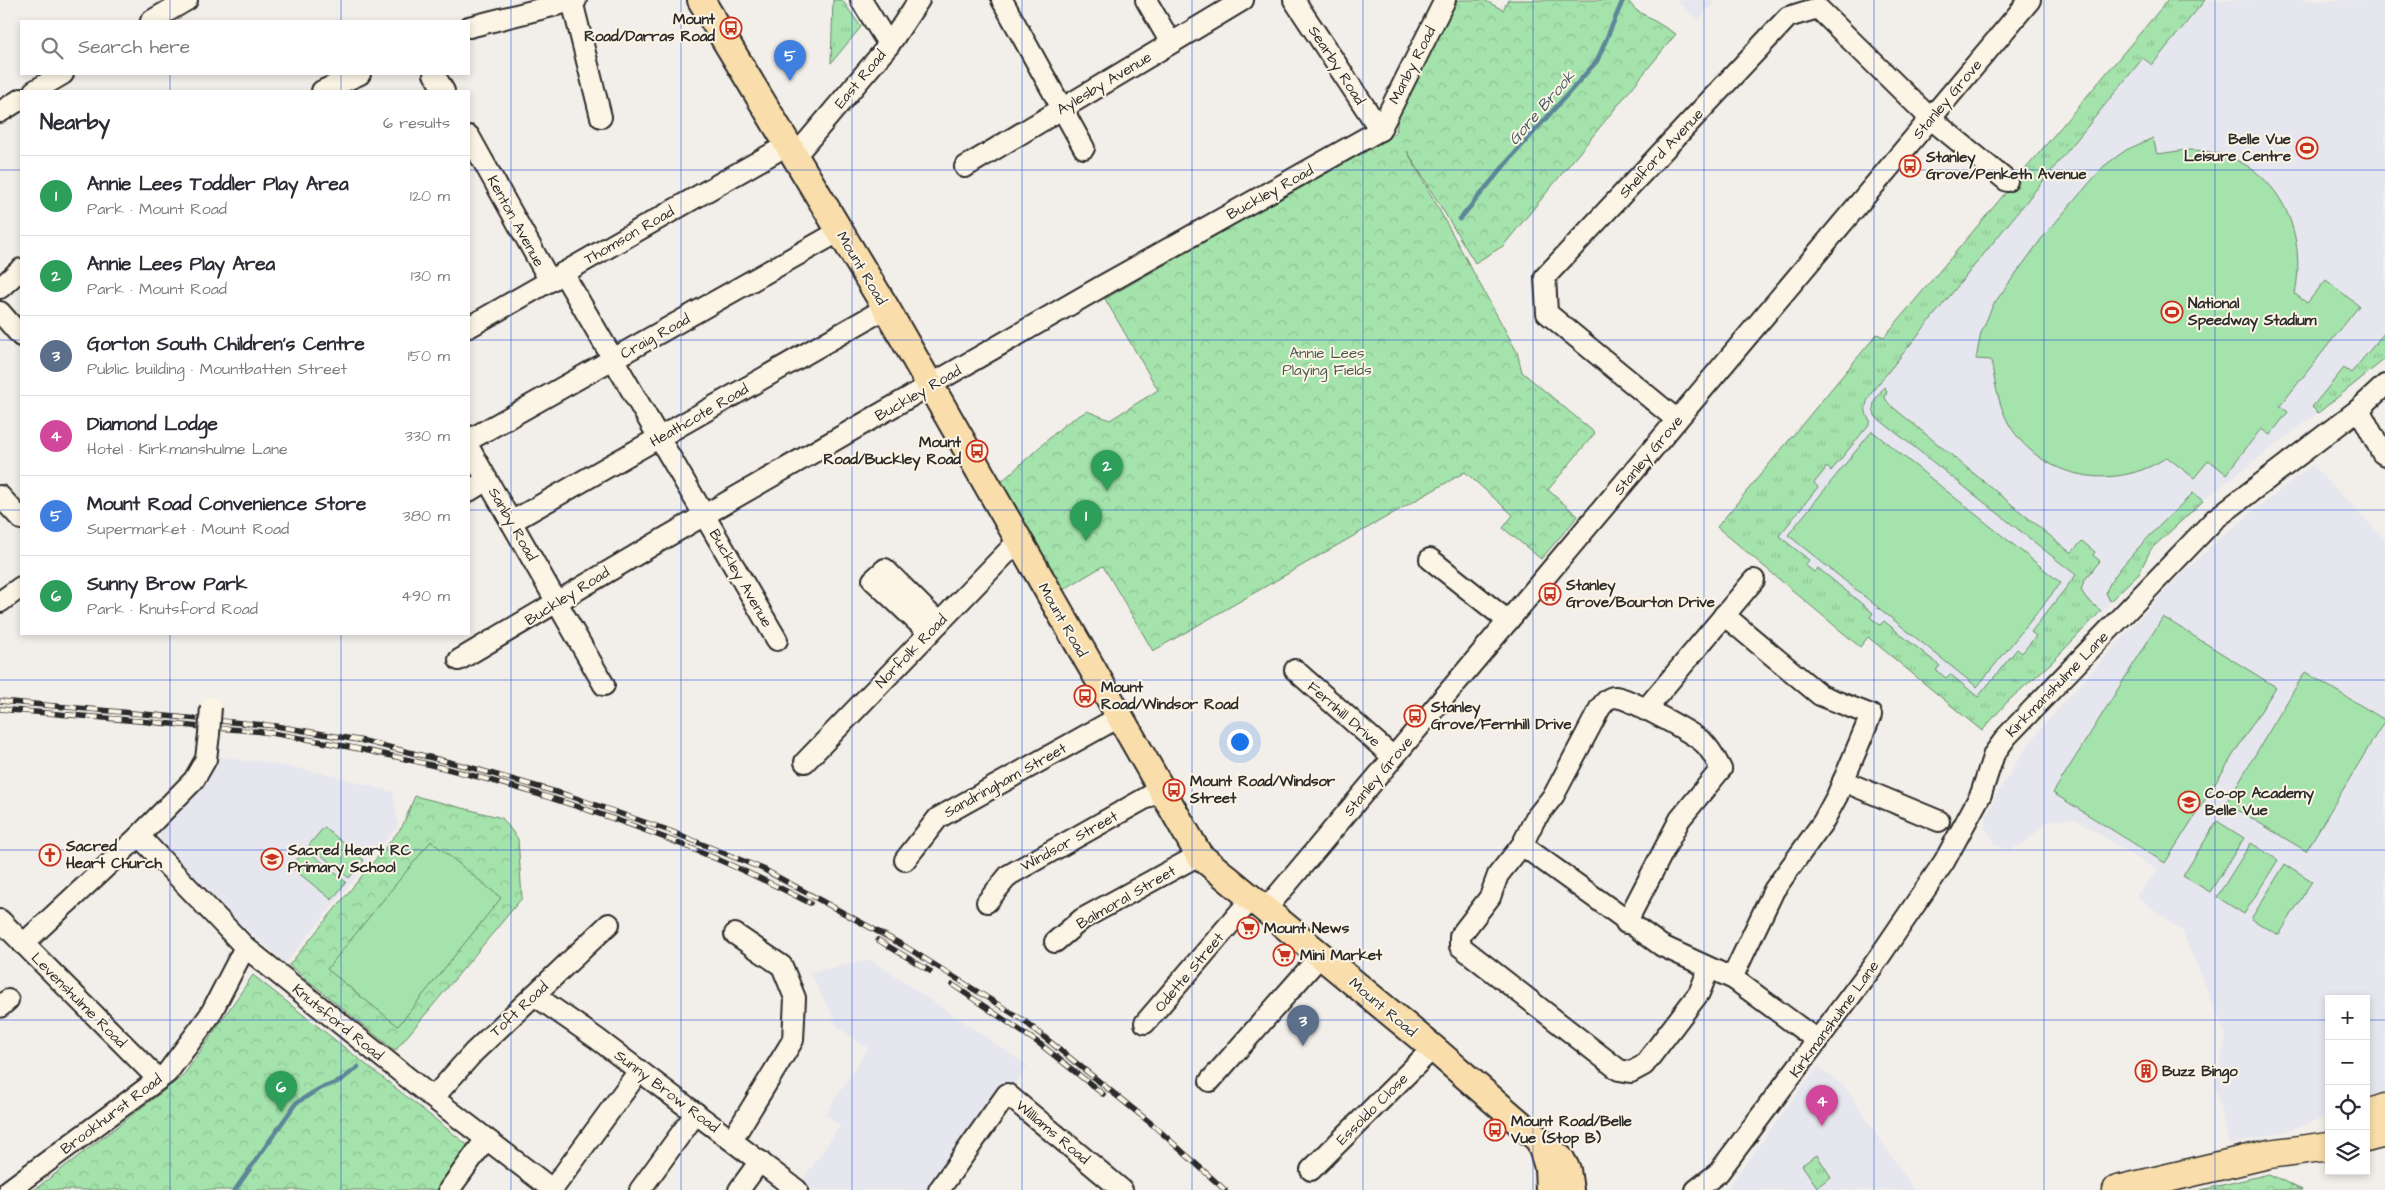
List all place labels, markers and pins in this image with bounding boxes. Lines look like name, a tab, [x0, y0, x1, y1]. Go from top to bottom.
place label: Mount Road/Darras Road	[584, 9, 716, 47]
bus stop icon: Mount Road/Darras Road	[719, 16, 743, 40]
pin: 5	[774, 40, 806, 81]
place label: Belle Vue Leisure Centre	[2184, 129, 2291, 167]
sports icon: Belle Vue Leisure Centre	[2295, 136, 2319, 160]
place label: Stanley Grove/Penketh Avenue	[1925, 147, 2087, 185]
bus stop icon: Stanley Grove/Penketh Avenue	[1898, 154, 1922, 178]
place label: National Speedway Stadium	[2187, 293, 2317, 332]
sports icon: National Speedway Stadium	[2160, 300, 2184, 324]
place label: Mount Road/Buckley Road	[824, 432, 962, 471]
bus stop icon: Mount Road/Buckley Road	[965, 439, 989, 463]
pin: 2	[1091, 450, 1123, 491]
pin: 1	[1070, 500, 1102, 541]
place label: Stanley Grove/Bourton Drive	[1565, 575, 1715, 613]
bus stop icon: Stanley Grove/Bourton Drive	[1538, 582, 1562, 606]
place label: Mount Road/Windsor Road	[1101, 677, 1239, 715]
bus stop icon: Mount Road/Windsor Road	[1073, 684, 1097, 708]
place label: Stanley Grove/Fernhill Drive	[1430, 697, 1572, 735]
bus stop icon: Stanley Grove/Fernhill Drive	[1403, 704, 1427, 728]
place label: Mount Road/Windsor Street	[1189, 771, 1336, 809]
bus stop icon: Mount Road/Windsor Street	[1162, 778, 1186, 802]
place label: Co-op Academy Belle Vue	[2205, 783, 2315, 821]
school or university icon: Co-op Academy Belle Vue	[2177, 790, 2201, 814]
place label: Sacred Heart Church	[65, 836, 163, 874]
place label: Sacred Heart RC Primary School	[287, 840, 412, 879]
church icon: Sacred Heart Church	[38, 843, 62, 867]
school or university icon: Sacred Heart RC Primary School	[260, 847, 284, 871]
supermarket icon: Mount News	[1236, 916, 1260, 940]
place label: Mount News	[1264, 918, 1350, 939]
supermarket icon: Mini Market	[1272, 943, 1296, 967]
place label: Mini Market	[1300, 945, 1383, 966]
pin: 3	[1287, 1005, 1319, 1046]
building icon: Buzz Bingo	[2134, 1059, 2158, 1083]
place label: Buzz Bingo	[2162, 1061, 2238, 1084]
pin: 6	[265, 1071, 297, 1112]
pin: 4	[1806, 1085, 1838, 1126]
place label: Mount Road/Belle Vue (Stop B)	[1510, 1111, 1632, 1149]
bus stop icon: Mount Road/Belle Vue (Stop B)	[1483, 1118, 1507, 1142]

